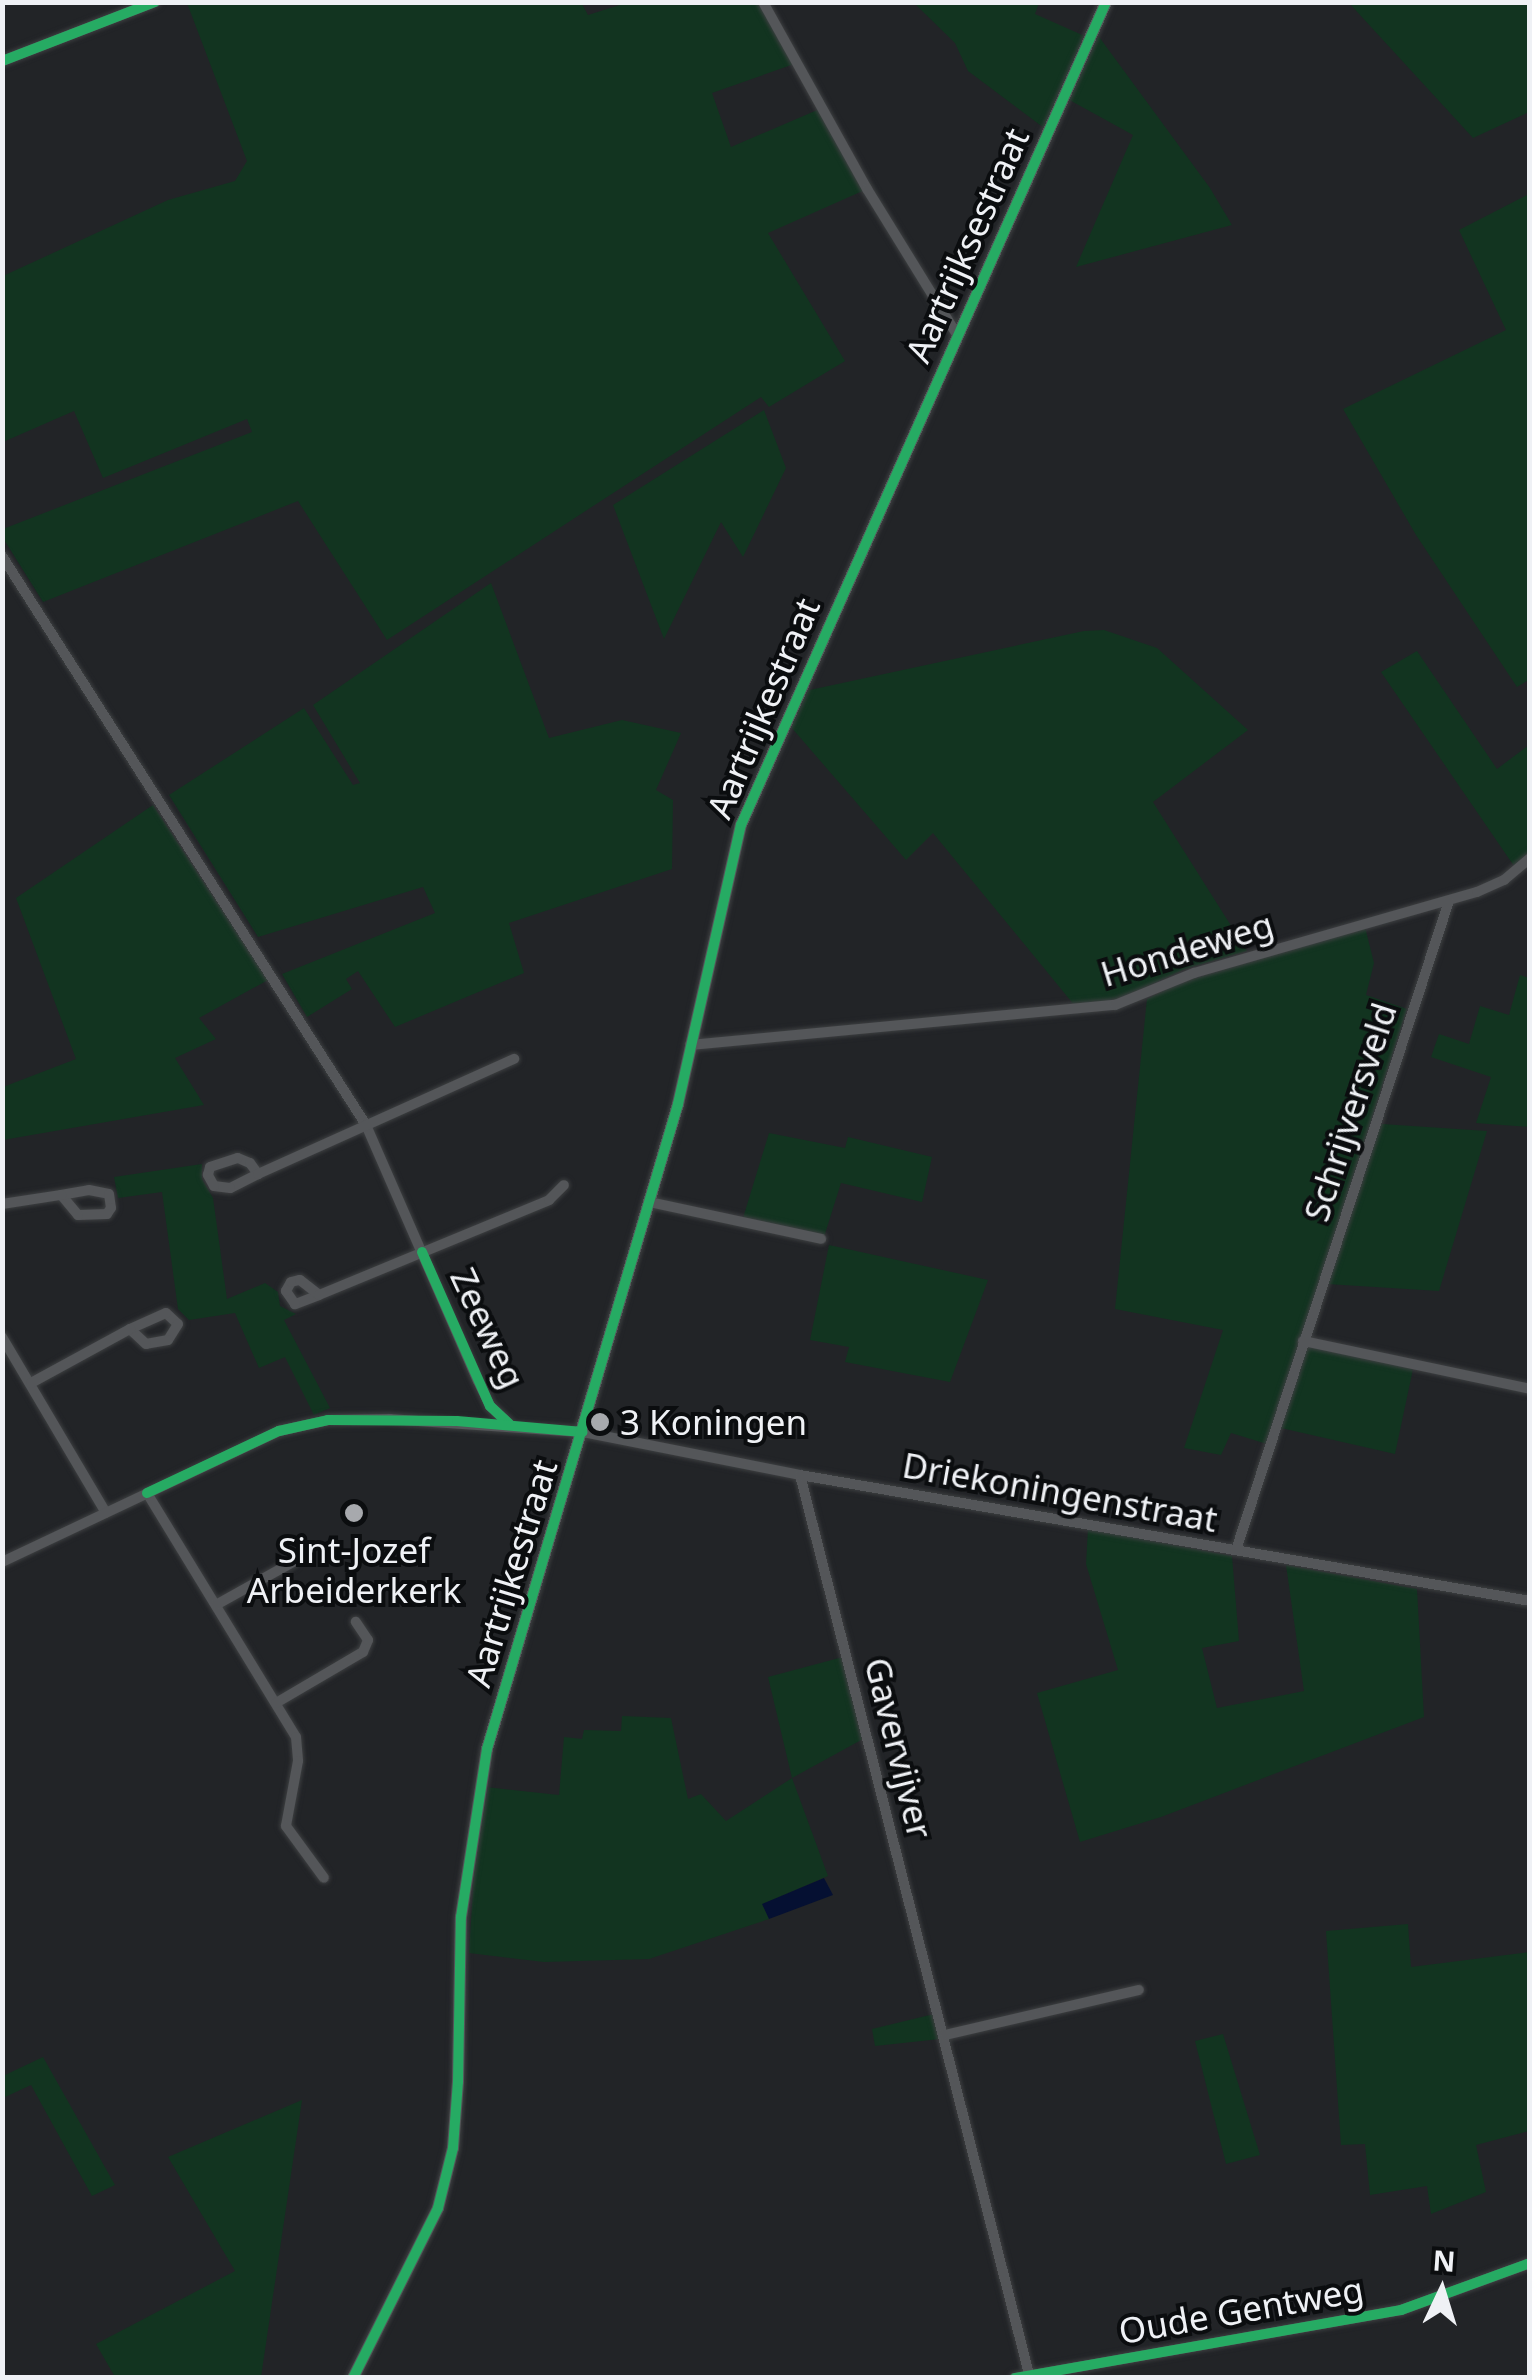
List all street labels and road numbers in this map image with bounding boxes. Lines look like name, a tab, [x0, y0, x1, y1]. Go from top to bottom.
street label: Aartrijksestraat	[897, 121, 1037, 369]
street label: Aartrijkestraat	[698, 592, 828, 824]
street label: Hondeweg	[1096, 903, 1278, 995]
street label: Schrijversveld	[1295, 998, 1405, 1226]
street label: Zeeweg	[442, 1261, 534, 1395]
street label: Driekoningenstraat	[899, 1444, 1221, 1540]
street label: Aartrijkestraat	[457, 1454, 565, 1692]
street label: Gavervijver	[856, 1653, 942, 1843]
street label: Oude Gentweg	[1115, 2268, 1367, 2352]

